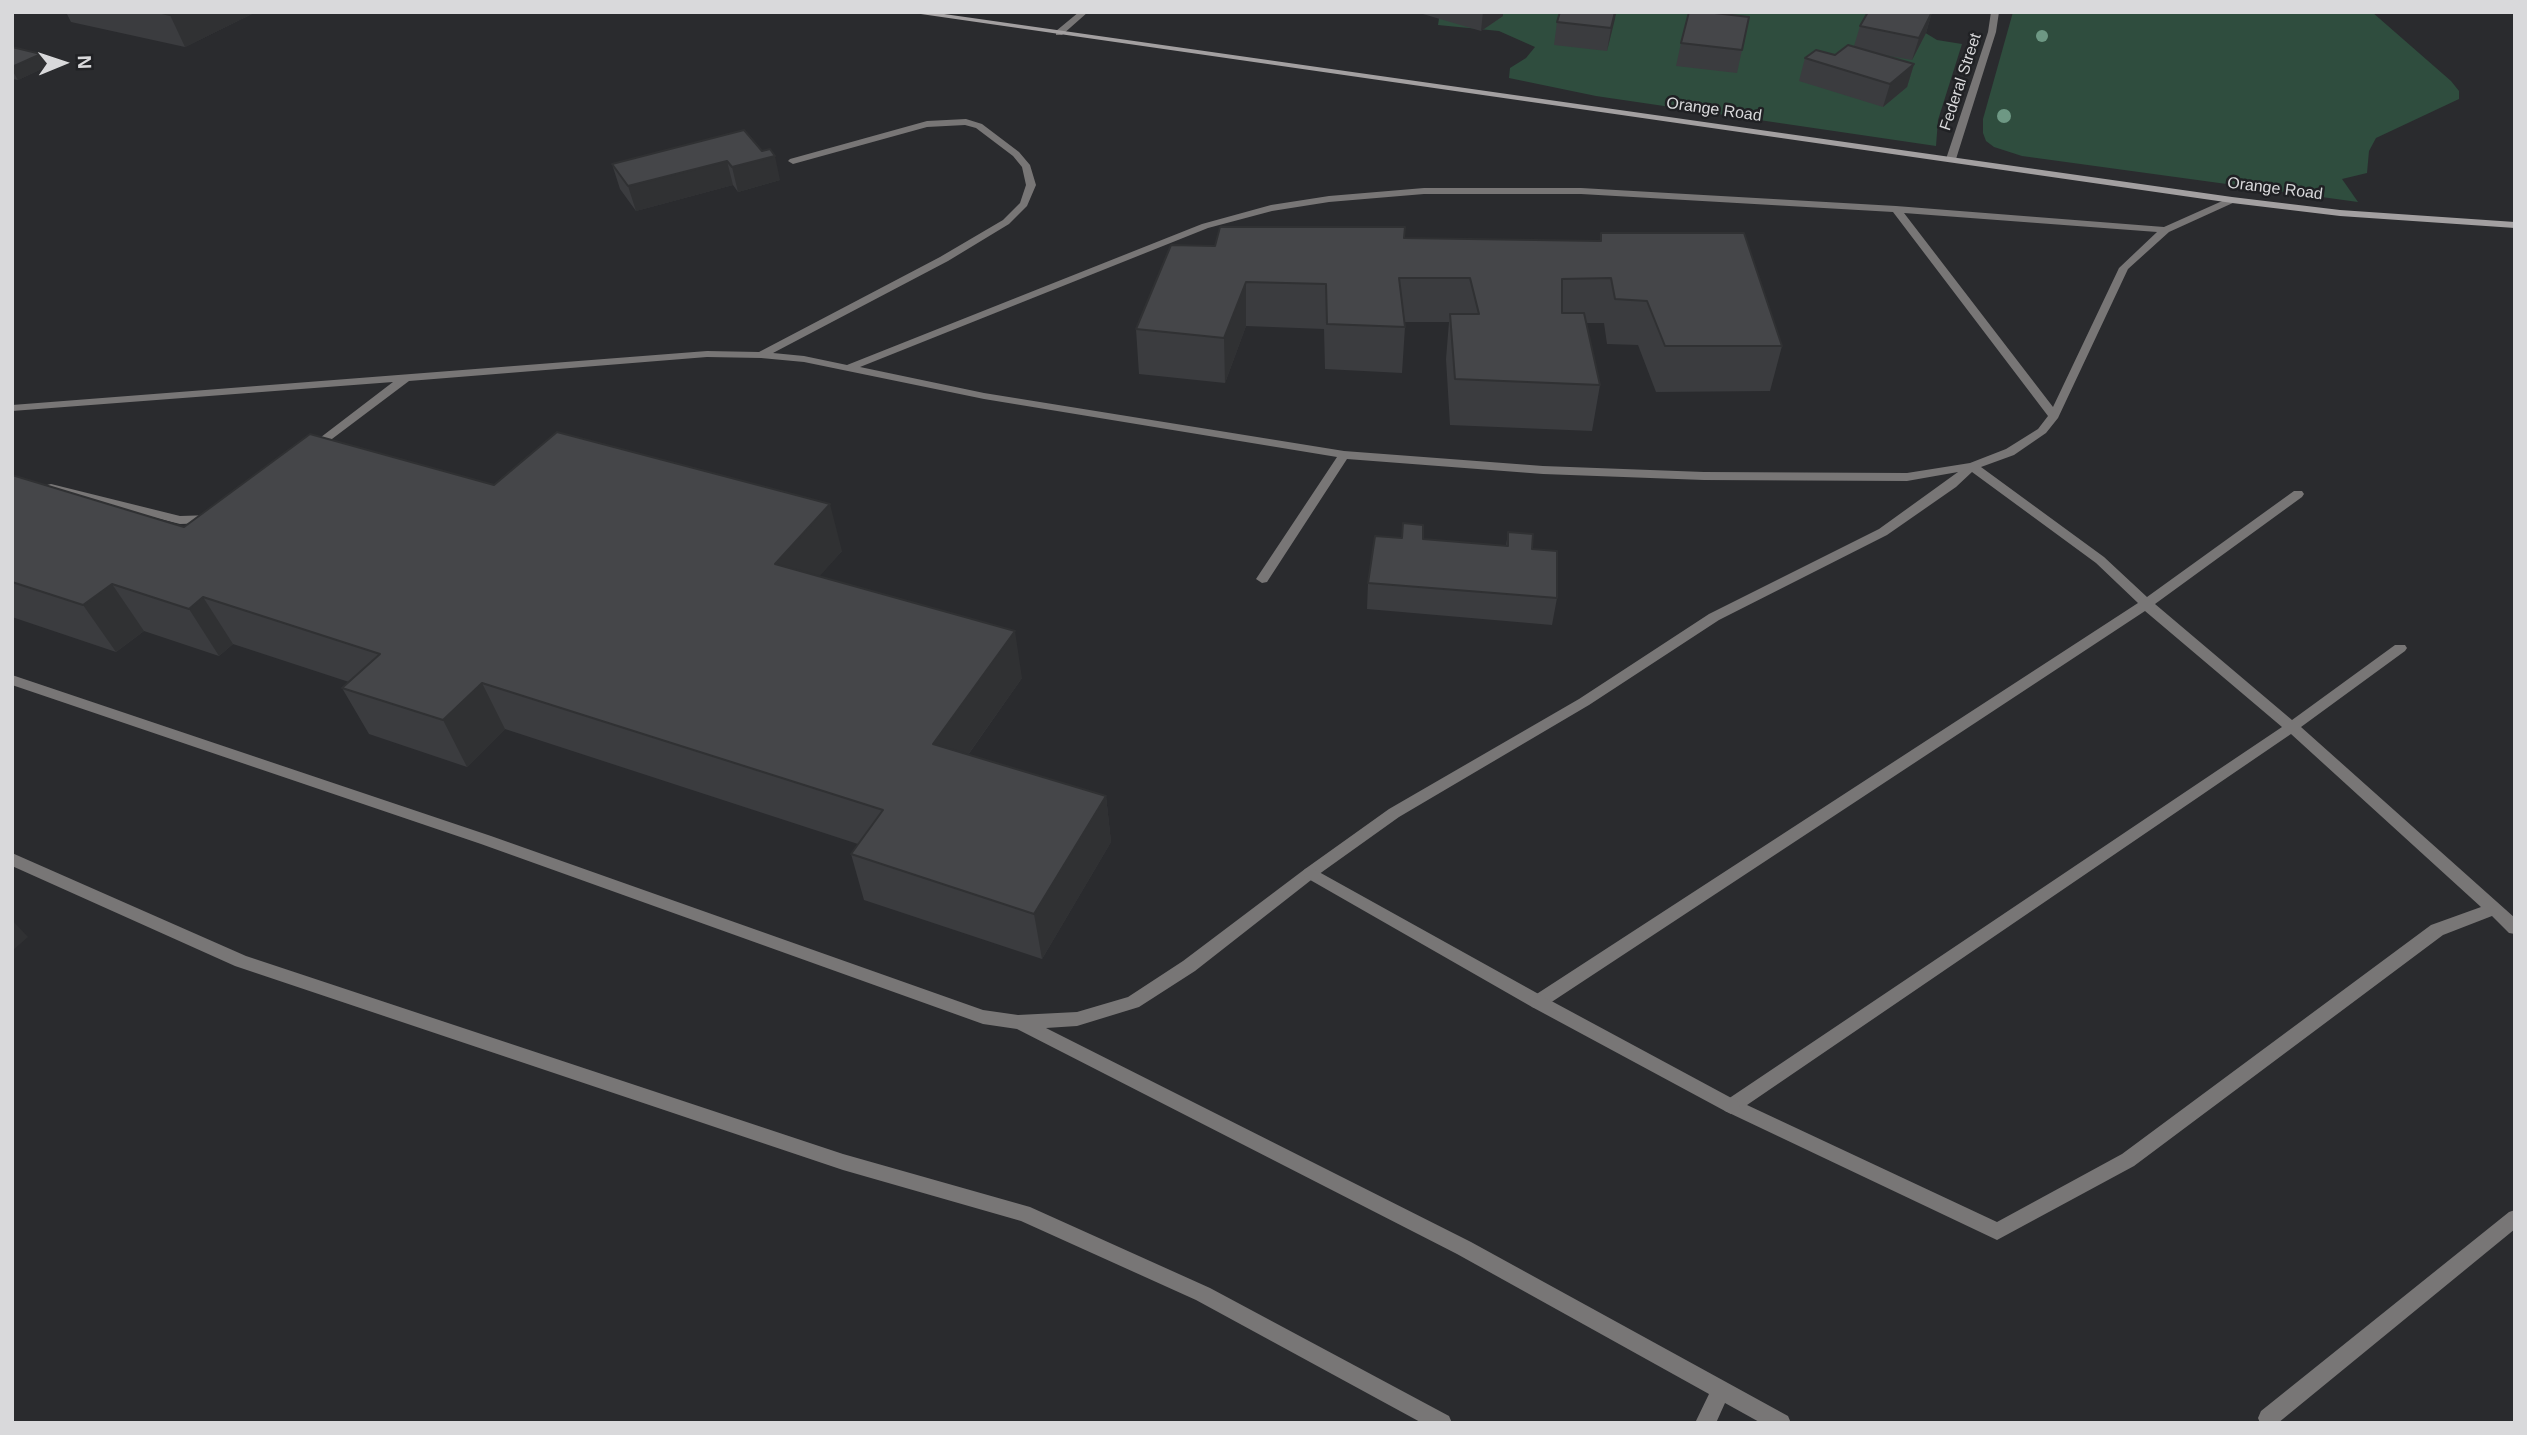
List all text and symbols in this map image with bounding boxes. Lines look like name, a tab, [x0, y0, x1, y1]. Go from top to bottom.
north arrow	[28, 28, 98, 98]
street label: Federal Street	[1936, 31, 1986, 133]
text: N	[74, 55, 95, 69]
street label: Orange Road	[1665, 94, 1763, 126]
street label: Orange Road	[2226, 174, 2324, 204]

